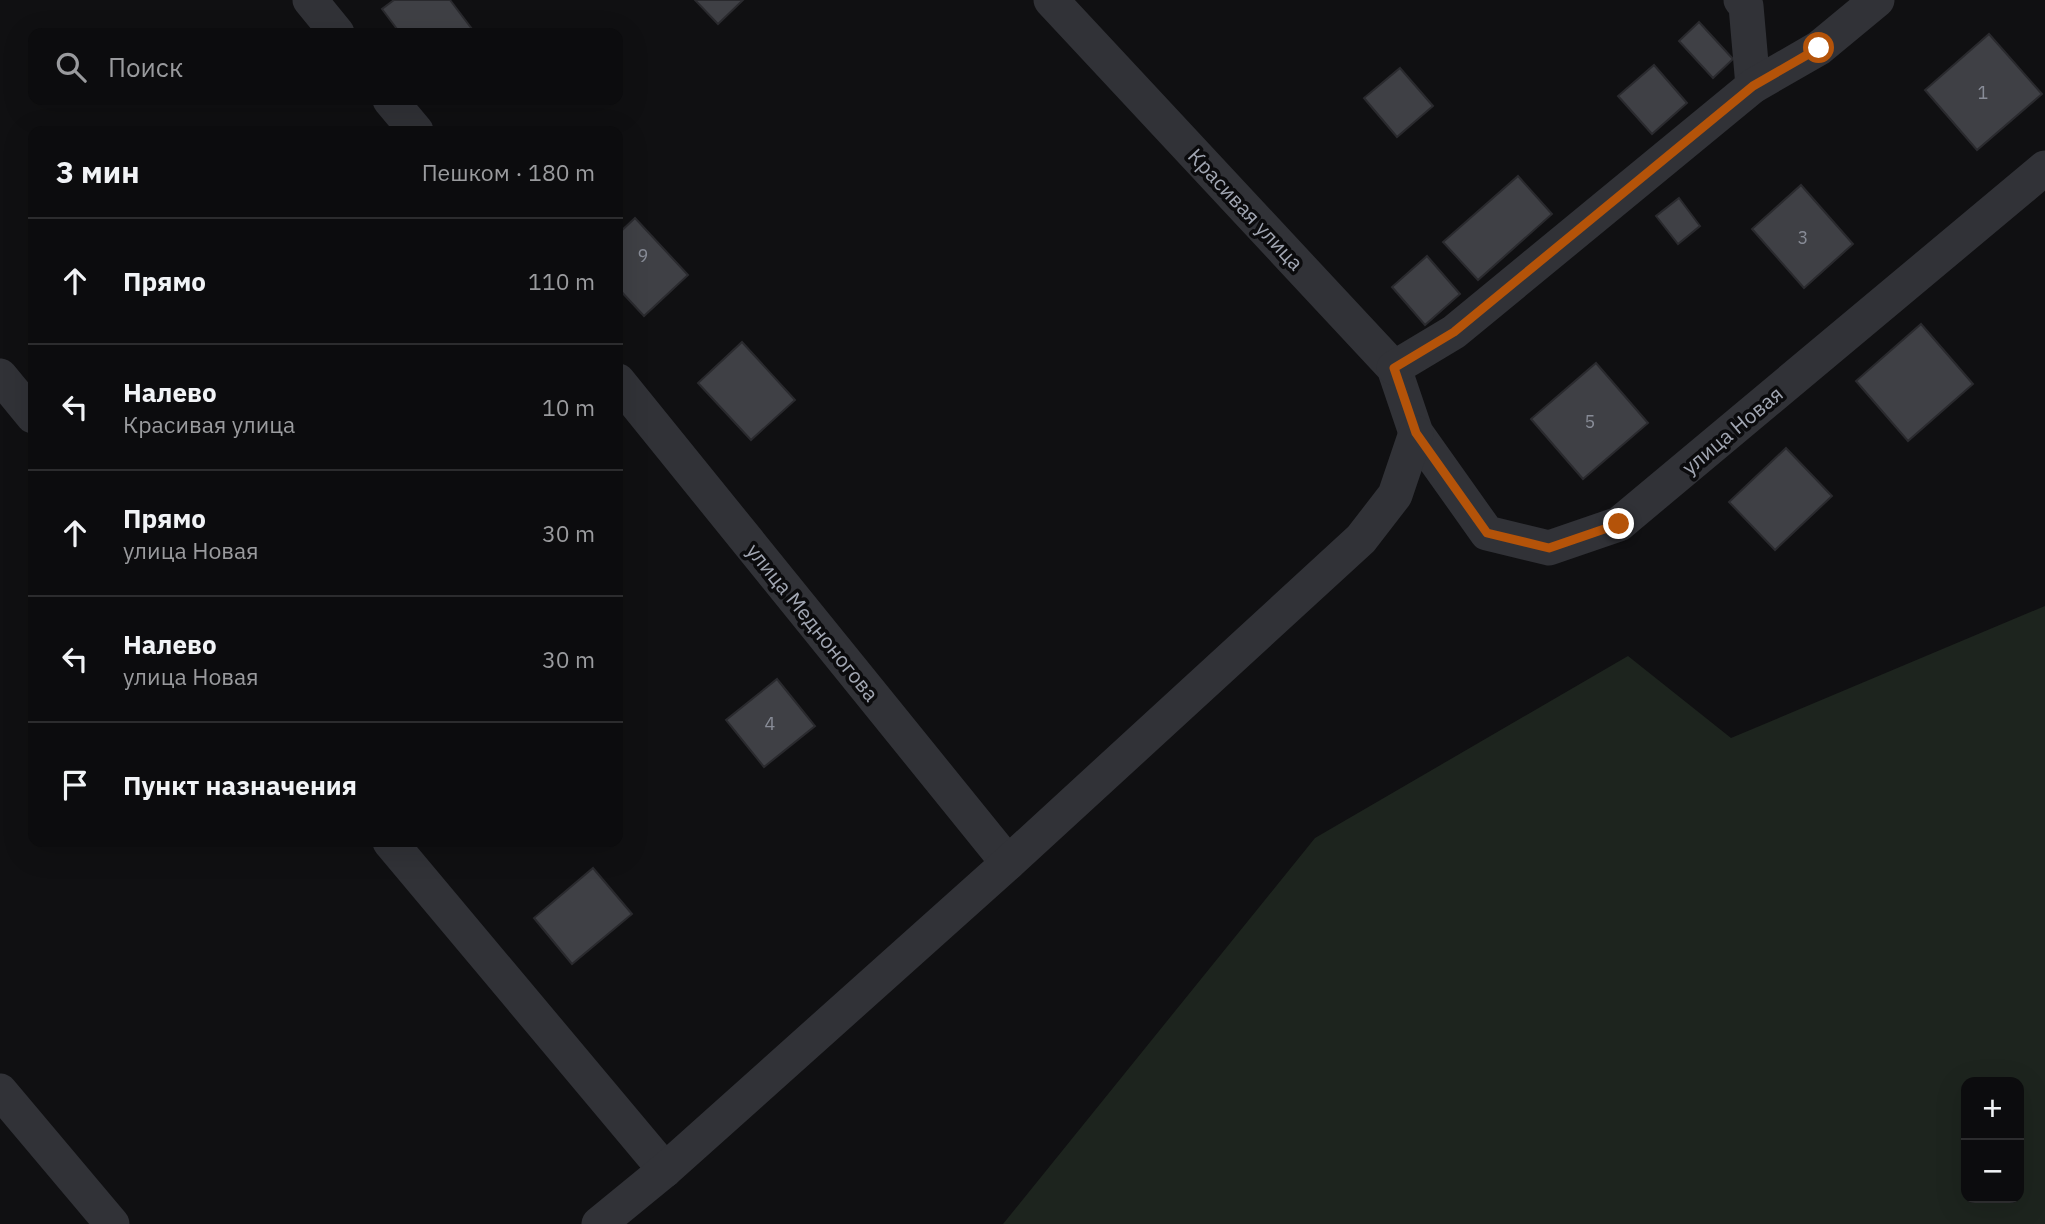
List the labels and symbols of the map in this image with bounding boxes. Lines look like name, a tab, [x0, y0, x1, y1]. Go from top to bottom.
route start	[1803, 32, 1834, 63]
house number: 1	[1978, 81, 1988, 104]
street label: Красивая улица	[1182, 142, 1310, 276]
house number: 3	[1798, 226, 1808, 249]
house number: 9	[638, 244, 648, 267]
street label: улица Новая	[1676, 379, 1788, 481]
house number: 5	[1585, 410, 1595, 433]
route end	[1603, 508, 1634, 539]
street label: улица Медноногова	[741, 537, 885, 707]
house number: 4	[765, 712, 776, 735]

